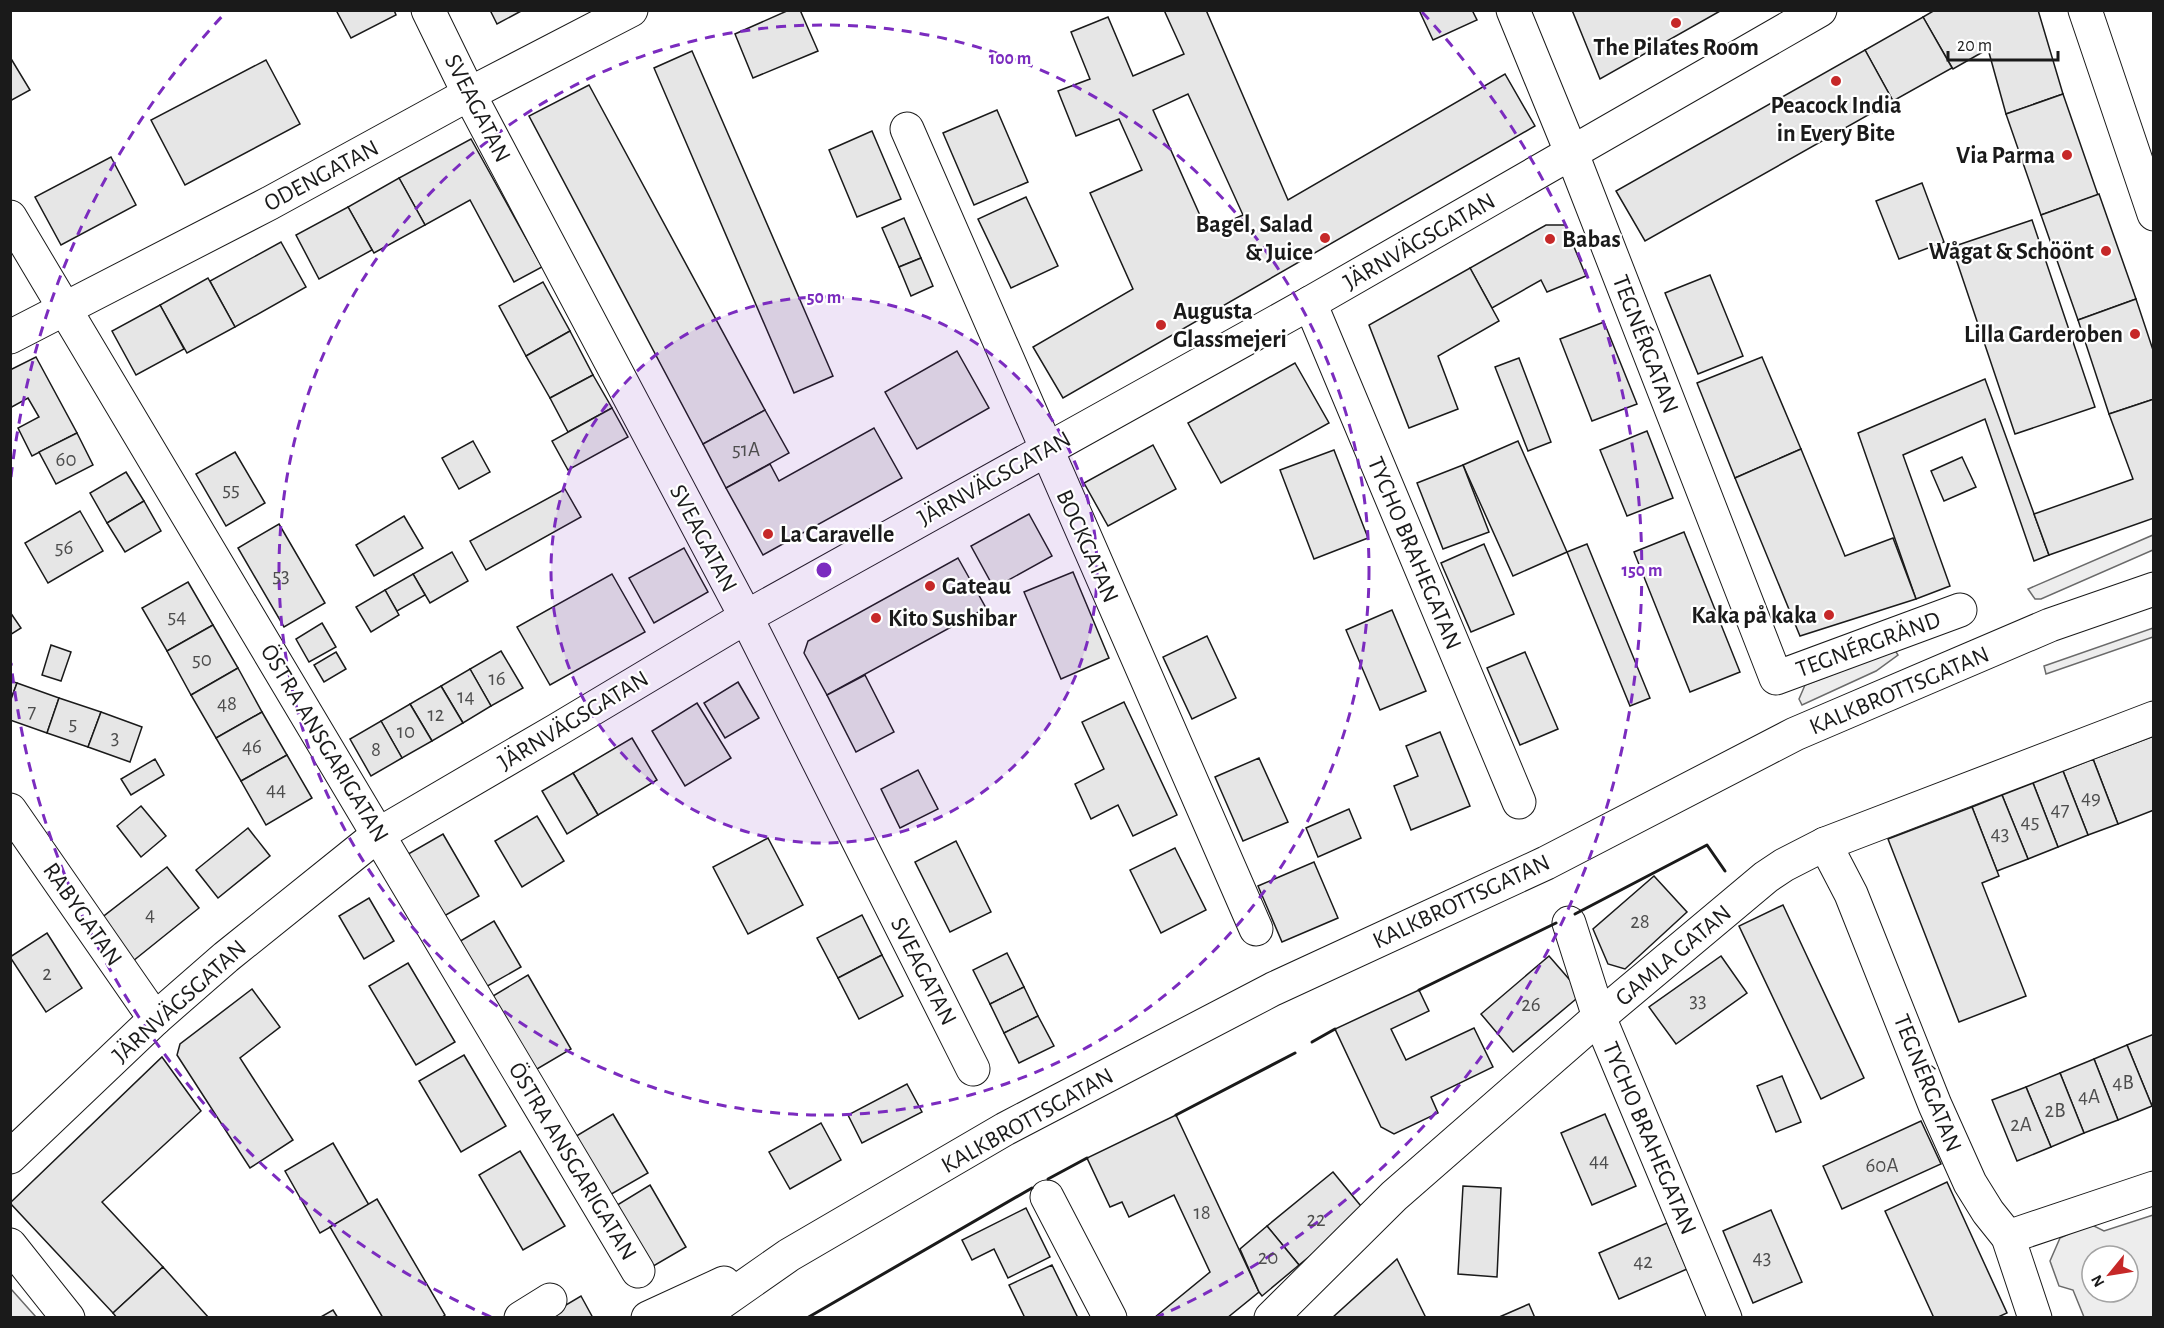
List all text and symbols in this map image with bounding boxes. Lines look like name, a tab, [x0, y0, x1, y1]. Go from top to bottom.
marker: The Pilates Room	[1669, 16, 1683, 30]
scale bar	[1948, 24, 2058, 62]
place label: The Pilates Room	[1593, 36, 1759, 60]
text: 20 m	[1957, 37, 1992, 55]
text: 100 m	[989, 50, 1031, 68]
street label: SVEAGATAN	[440, 51, 515, 166]
marker: Peacock India in Every Bite	[1829, 74, 1843, 88]
place label: Peacock India in Every Bite	[1770, 94, 1902, 146]
street label: ODENGATAN	[260, 136, 383, 216]
place label: Via Parma	[1956, 144, 2055, 168]
marker: Via Parma	[2060, 148, 2074, 162]
street label: JÄRNVÄGSGATAN	[1339, 188, 1499, 295]
place label: Bagel, Salad & Juice	[1195, 213, 1313, 265]
place label: Babas	[1562, 228, 1621, 252]
marker: Bagel, Salad & Juice	[1318, 231, 1332, 245]
marker: Babas	[1543, 232, 1557, 246]
place label: Wågat & Schöönt	[1929, 240, 2094, 264]
marker: Wågat & Schöönt	[2099, 244, 2113, 258]
street label: TEGNÉRGATAN	[1608, 271, 1684, 417]
text: 50 m	[807, 289, 841, 307]
place label: Augusta Glassmejeri	[1173, 300, 1287, 352]
marker: Augusta Glassmejeri	[1154, 318, 1168, 332]
place label: Lilla Garderoben	[1964, 323, 2123, 347]
marker: Lilla Garderoben	[2128, 327, 2142, 341]
street label: JÄRNVÄGSGATAN	[914, 426, 1075, 531]
house number: 51A	[732, 439, 760, 460]
house number: 60	[56, 449, 76, 470]
street label: TYCHO BRAHEGATAN	[1363, 454, 1466, 653]
house number: 55	[222, 479, 240, 500]
street label: SVEAGATAN	[665, 481, 741, 596]
street label: BOCKGATAN	[1052, 486, 1123, 607]
place label: La Caravelle	[780, 523, 894, 547]
marker: La Caravelle	[761, 527, 775, 541]
house number: 56	[55, 537, 73, 558]
centre of rings	[814, 560, 834, 580]
text: 150 m	[1622, 562, 1662, 580]
house number: 53	[272, 565, 290, 586]
place label: Gateau	[942, 575, 1011, 599]
marker: Gateau	[923, 579, 937, 593]
place label: Kaka på kaka	[1691, 604, 1817, 628]
house number: 54	[168, 606, 186, 627]
street label: TEGNÉRGRÄND	[1792, 606, 1944, 682]
place label: Kito Sushibar	[888, 607, 1017, 631]
marker: Kaka på kaka	[1822, 608, 1836, 622]
marker: Kito Sushibar	[869, 611, 883, 625]
street label: ÖSTRA ANSGARIGATAN	[256, 640, 393, 847]
street label: KALKBROTTSGATAN	[1806, 642, 1993, 740]
house number: 50	[192, 649, 212, 670]
street label: JÄRNVÄGSGATAN	[494, 666, 653, 775]
house number: 16	[488, 668, 506, 689]
house number: 14	[457, 686, 475, 707]
house number: 48	[217, 693, 237, 714]
house number: 7	[28, 701, 37, 722]
house number: 12	[428, 704, 444, 725]
house number: 5	[69, 713, 77, 734]
house number: 10	[397, 721, 415, 742]
house number: 3	[111, 727, 119, 748]
house number: 46	[242, 736, 262, 757]
house number: 8	[371, 739, 381, 760]
house number: 44	[266, 779, 286, 800]
house number: 49	[2081, 787, 2101, 808]
house number: 47	[2051, 799, 2070, 820]
house number: 45	[2021, 811, 2039, 832]
house number: 43	[1991, 823, 2009, 844]
street label: KALKBROTTSGATAN	[1369, 850, 1554, 953]
street label: RABYGATAN	[38, 859, 126, 970]
street label: GAMLA GATAN	[1611, 901, 1736, 1011]
house number: 4	[145, 904, 155, 925]
house number: 28	[1630, 911, 1650, 932]
street label: SVEAGATAN	[886, 914, 961, 1029]
street label: JÄRNVÄGSGATAN	[108, 935, 251, 1068]
house number: 2	[42, 963, 52, 984]
house number: 33	[1689, 990, 1707, 1011]
house number: 26	[1521, 994, 1541, 1015]
street label: TEGNÉRGATAN	[1889, 1010, 1967, 1156]
street label: TYCHO BRAHEGATAN	[1598, 1039, 1701, 1238]
street label: ÖSTRA ANSGARIGATAN	[504, 1058, 641, 1265]
street label: KALKBROTTSGATAN	[937, 1064, 1117, 1178]
house number: 4B	[2112, 1072, 2134, 1093]
house number: 4A	[2078, 1086, 2100, 1107]
house number: 2B	[2045, 1100, 2065, 1121]
house number: 2A	[2010, 1114, 2032, 1135]
house number: 44	[1589, 1150, 1609, 1171]
house number: 60A	[1865, 1155, 1899, 1176]
house number: 18	[1193, 1202, 1211, 1223]
house number: 22	[1306, 1209, 1326, 1230]
north arrow	[2080, 1244, 2140, 1304]
house number: 20	[1258, 1247, 1278, 1268]
house number: 43	[1753, 1247, 1771, 1268]
house number: 42	[1633, 1251, 1653, 1272]
text: N	[2088, 1272, 2108, 1290]

